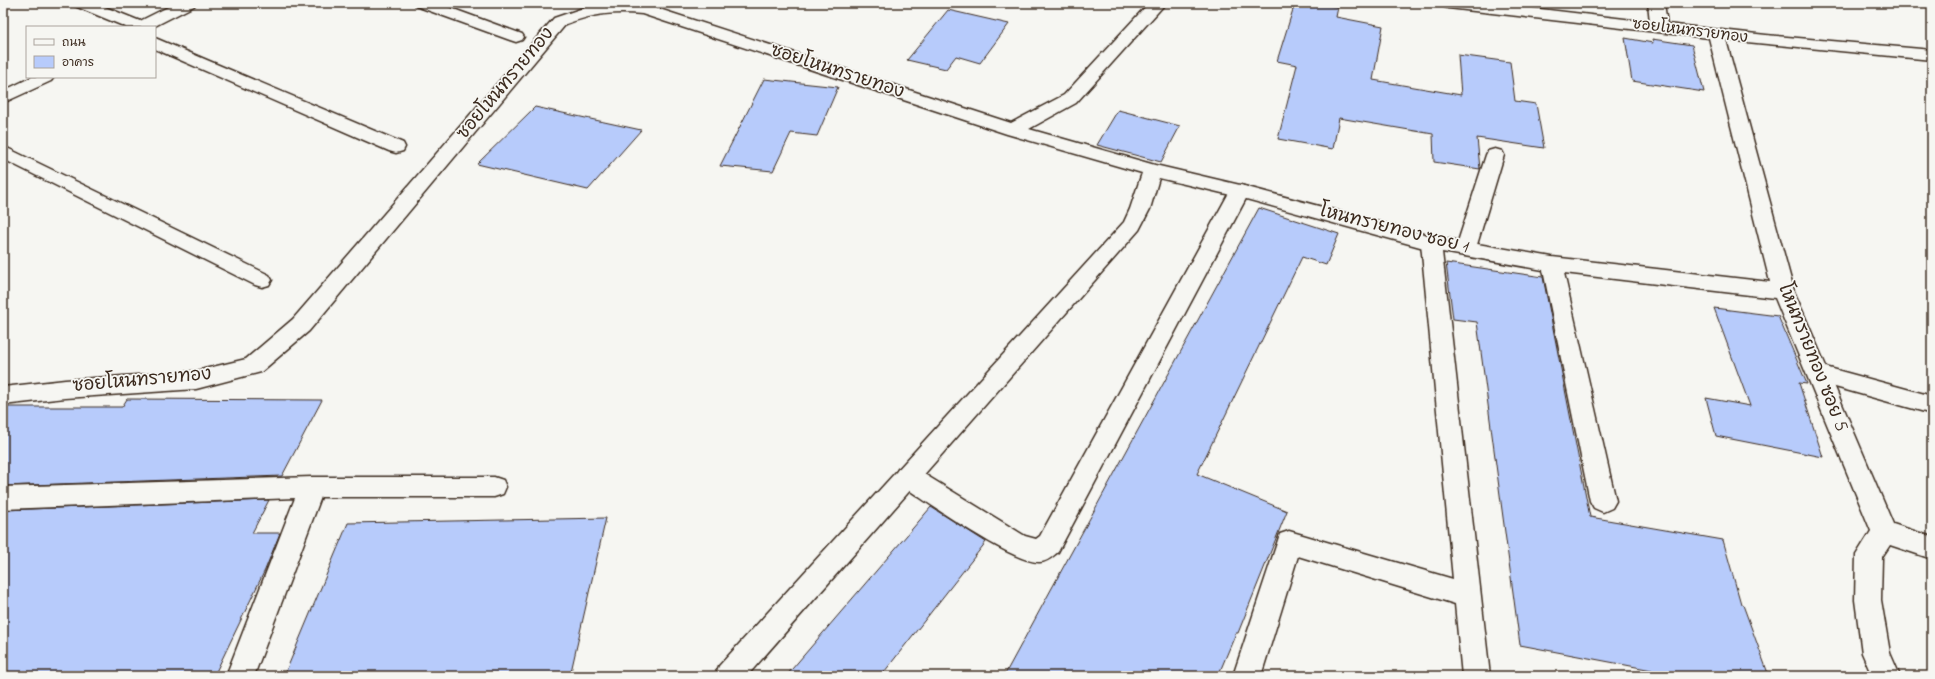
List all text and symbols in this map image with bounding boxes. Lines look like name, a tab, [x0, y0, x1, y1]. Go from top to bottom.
street label: ซอยโหนทรายทอง	[1631, 13, 1749, 49]
street label: ซอยโหนทรายทอง	[450, 21, 561, 146]
legend	[26, 26, 156, 78]
text: ถนน	[62, 34, 86, 52]
street label: ซอยโหนทรายทอง	[767, 36, 908, 106]
text: อาคาร	[62, 54, 94, 72]
street label: โหนทรายทอง ซอย 1	[1317, 197, 1472, 261]
street label: โหนทรายทอง ซอย 5	[1770, 279, 1855, 436]
street label: ซอยโหนทรายทอง	[71, 360, 213, 400]

